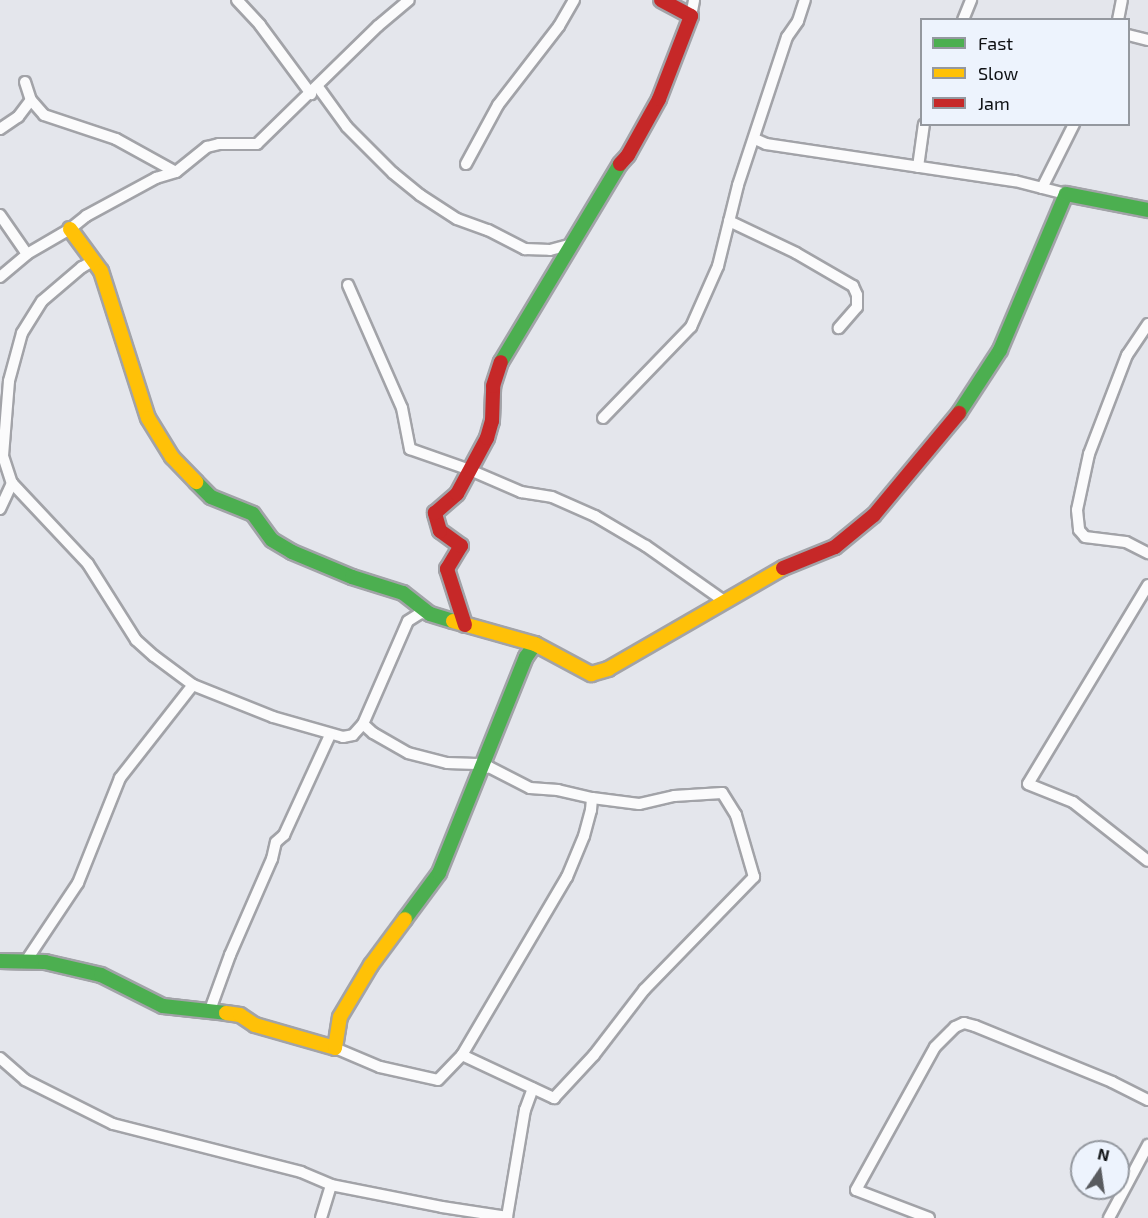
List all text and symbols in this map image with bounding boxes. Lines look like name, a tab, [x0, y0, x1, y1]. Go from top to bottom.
legend	[920, 18, 1130, 126]
text: Fast	[978, 32, 1013, 54]
text: Slow	[978, 62, 1018, 84]
text: Jam	[978, 92, 1010, 114]
north arrow	[1070, 1140, 1130, 1200]
text: N	[1096, 1143, 1111, 1164]

